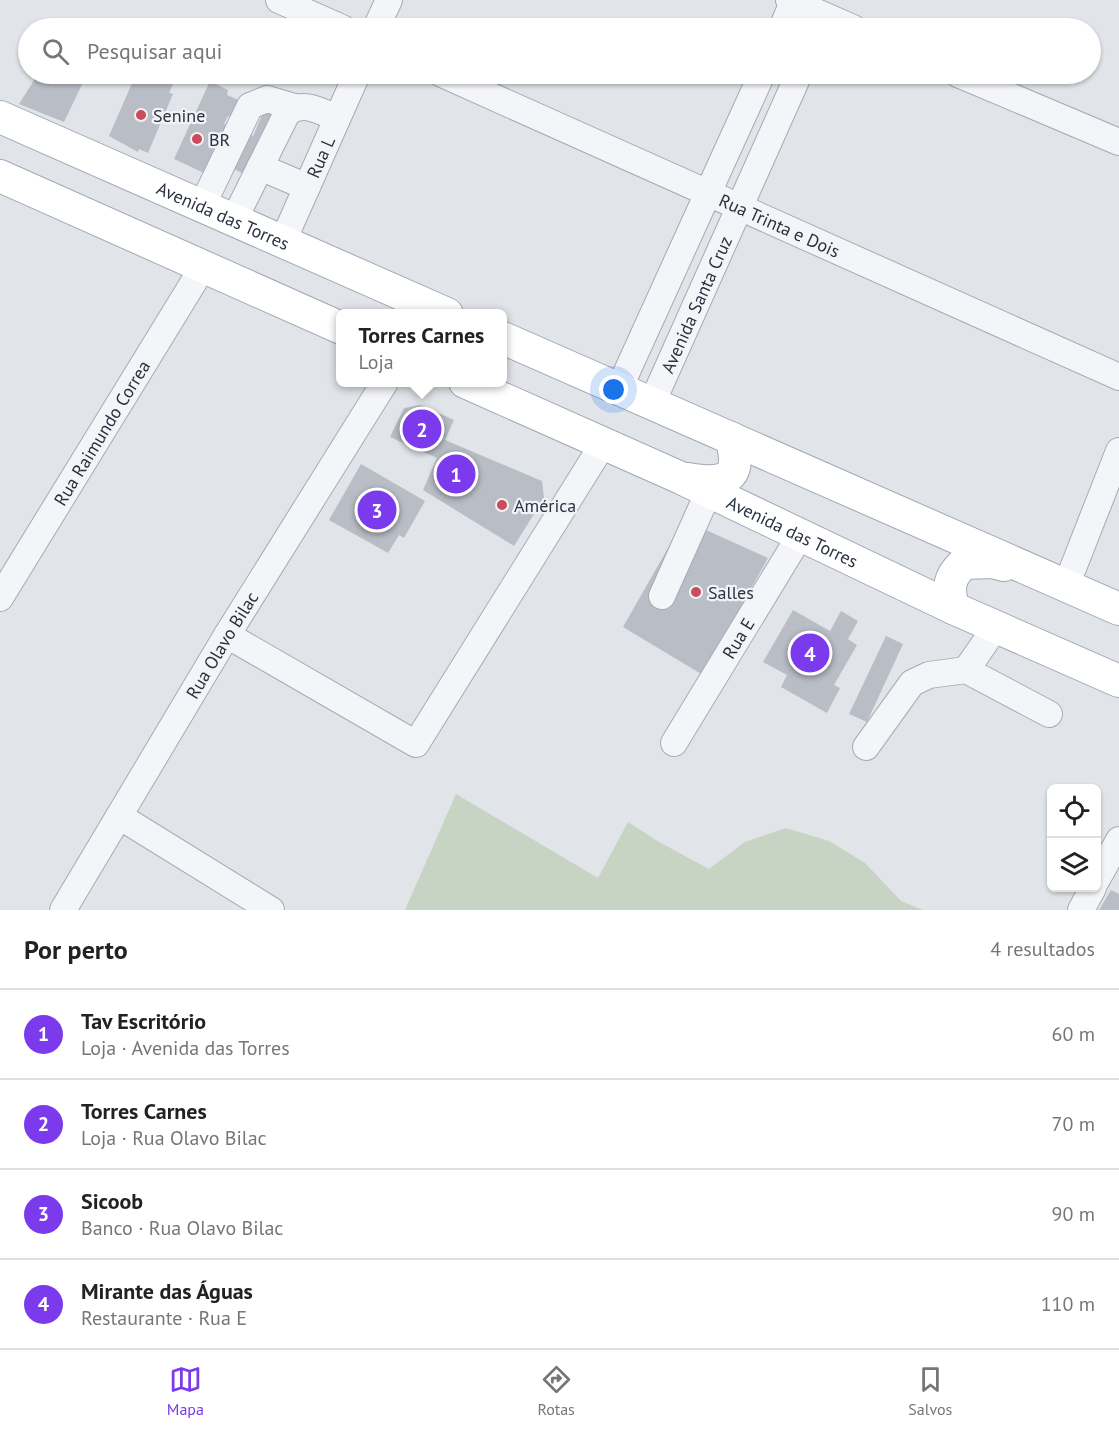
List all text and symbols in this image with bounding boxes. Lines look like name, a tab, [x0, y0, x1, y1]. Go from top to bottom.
search box	[18, 18, 1101, 84]
icon: search	[39, 35, 72, 68]
text: Pesquisar aqui	[87, 37, 223, 65]
place label: Senine	[153, 104, 205, 127]
marker: Senine	[134, 108, 148, 122]
place label: BR	[209, 128, 231, 151]
marker: BR	[190, 132, 204, 146]
street label: Rua L	[301, 132, 340, 181]
street label: Avenida das Torres	[153, 176, 293, 255]
street label: Rua Trinta e Dois	[716, 188, 844, 262]
street label: Avenida Santa Cruz	[655, 232, 737, 377]
popup	[336, 309, 507, 387]
text: Torres Carnes	[359, 321, 484, 349]
text: Loja	[359, 349, 394, 375]
street label: Rua Raimundo Correa	[48, 356, 155, 510]
your location	[599, 375, 628, 404]
pin: 2	[402, 406, 442, 452]
pin: 1	[436, 452, 476, 496]
pin: 3	[358, 488, 397, 532]
street label: Avenida das Torres	[723, 490, 862, 572]
place label: América	[514, 494, 576, 517]
marker: América	[495, 498, 509, 512]
place label: Salles	[708, 581, 754, 604]
marker: Salles	[689, 585, 703, 599]
street label: Rua Olavo Bilac	[180, 587, 263, 703]
street label: Rua E	[717, 613, 759, 663]
pin: 4	[790, 630, 830, 676]
map controls	[1047, 784, 1101, 892]
button: locate	[1047, 784, 1101, 838]
button: layers	[1047, 838, 1101, 892]
text: Por perto	[24, 933, 128, 966]
text: 4 resultados	[990, 936, 1095, 962]
text: Tav Escritório	[81, 1007, 206, 1035]
text: 1	[38, 1021, 49, 1047]
text: 60 m	[1052, 1021, 1095, 1047]
text: Loja · Avenida das Torres	[81, 1035, 290, 1061]
text: Torres Carnes	[81, 1097, 207, 1125]
text: 2	[38, 1111, 49, 1137]
text: 70 m	[1052, 1111, 1095, 1137]
text: Loja · Rua Olavo Bilac	[81, 1125, 267, 1151]
text: Sicoob	[81, 1187, 143, 1215]
text: 3	[38, 1201, 49, 1227]
text: 90 m	[1052, 1201, 1095, 1227]
text: Banco · Rua Olavo Bilac	[81, 1215, 283, 1241]
text: Mirante das Águas	[81, 1277, 253, 1305]
text: 4	[38, 1291, 49, 1317]
text: 110 m	[1041, 1291, 1095, 1317]
text: Restaurante · Rua E	[81, 1305, 247, 1331]
tab: Mapa	[167, 1363, 204, 1419]
tab: Rotas	[537, 1363, 575, 1419]
tab: Salvos	[908, 1363, 952, 1419]

